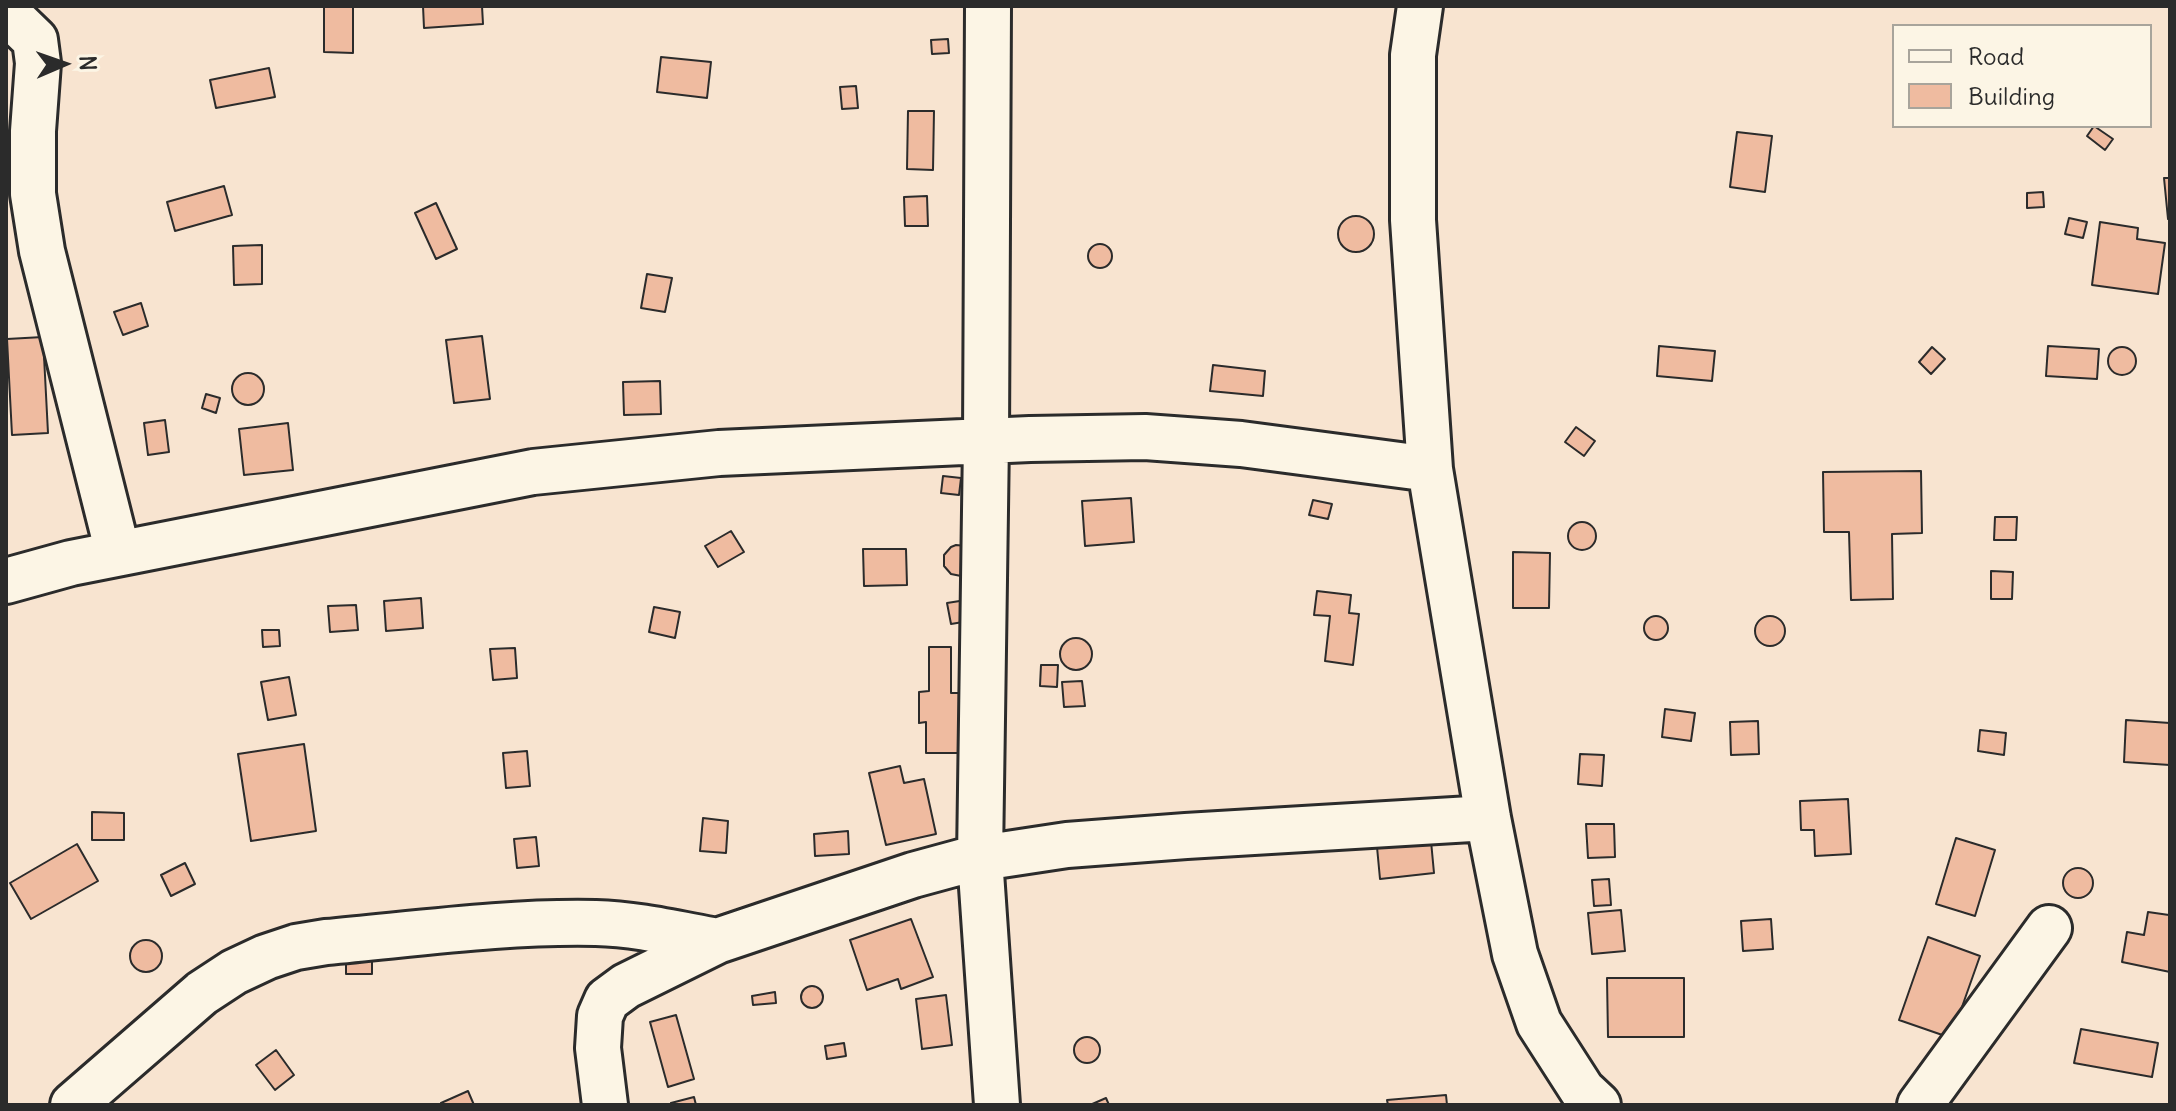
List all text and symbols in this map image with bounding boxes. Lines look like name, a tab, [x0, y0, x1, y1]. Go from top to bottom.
north arrow	[24, 24, 104, 104]
legend	[1892, 24, 2152, 128]
text: Road	[1968, 41, 2024, 71]
text: N	[74, 55, 102, 71]
text: Building	[1968, 81, 2055, 111]

